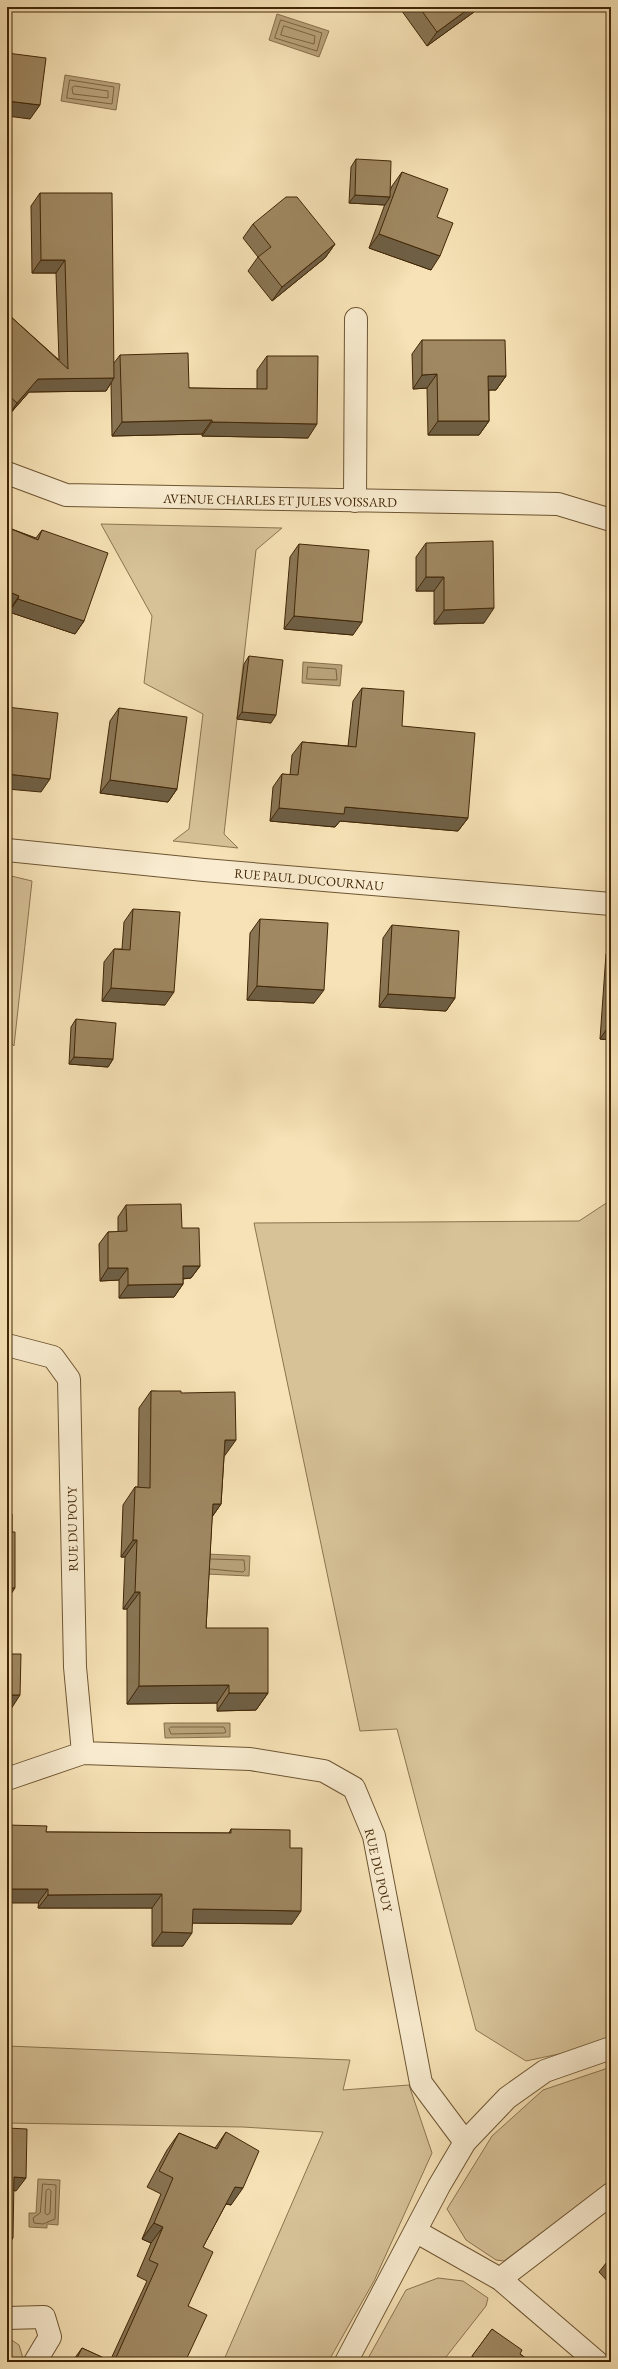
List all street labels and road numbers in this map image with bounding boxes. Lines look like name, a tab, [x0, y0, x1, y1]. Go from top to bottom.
street label: AVENUE CHARLES ET JULES VOISSARD	[162, 490, 397, 511]
street label: RUE PAUL DUCOURNAU	[234, 864, 385, 895]
street label: RUE DU POUY	[63, 1485, 82, 1572]
street label: RUE DU POUY	[361, 1827, 397, 1915]

